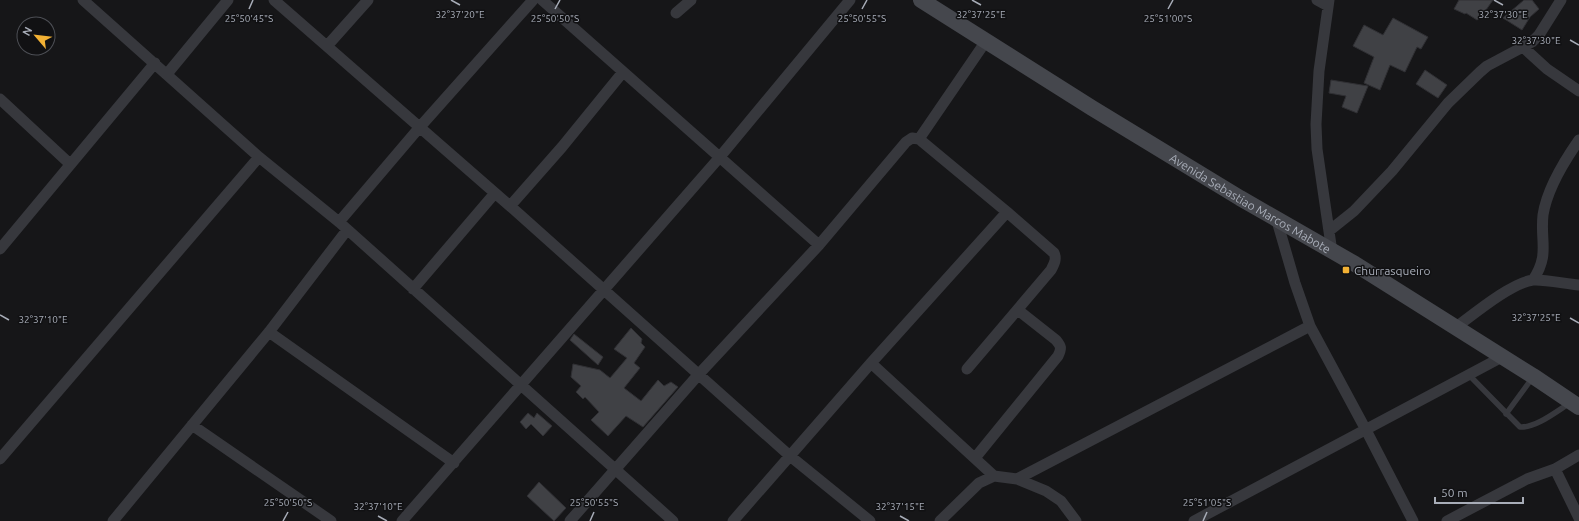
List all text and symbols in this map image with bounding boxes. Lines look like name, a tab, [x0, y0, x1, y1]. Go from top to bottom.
text: 32°37'20"E	[435, 9, 485, 20]
text: 32°37'25"E	[956, 9, 1006, 20]
text: 32°37'30"E	[1478, 9, 1528, 20]
text: 25°50'45"S	[225, 13, 273, 24]
text: 25°50'50"S	[531, 13, 579, 24]
text: 25°50'55"S	[838, 13, 886, 24]
text: 25°51'00"S	[1144, 13, 1192, 24]
north arrow	[16, 16, 56, 56]
text: N	[20, 25, 34, 38]
text: 32°37'30"E	[1511, 35, 1561, 46]
street label: Avenida Sebastiao Marcos Mabote	[1168, 151, 1333, 255]
place label: Churrasqueiro	[1354, 264, 1431, 277]
marker: Churrasqueiro	[1341, 265, 1351, 275]
text: 32°37'25"E	[1511, 312, 1561, 323]
text: 32°37'10"E	[18, 314, 68, 325]
scale bar	[1435, 479, 1523, 505]
text: 50 m	[1441, 486, 1468, 499]
text: 25°50'50"S	[264, 497, 312, 508]
text: 25°50'55"S	[570, 497, 618, 508]
text: 25°51'05"S	[1183, 497, 1231, 508]
text: 32°37'10"E	[353, 501, 403, 512]
text: 32°37'15"E	[875, 501, 925, 512]

